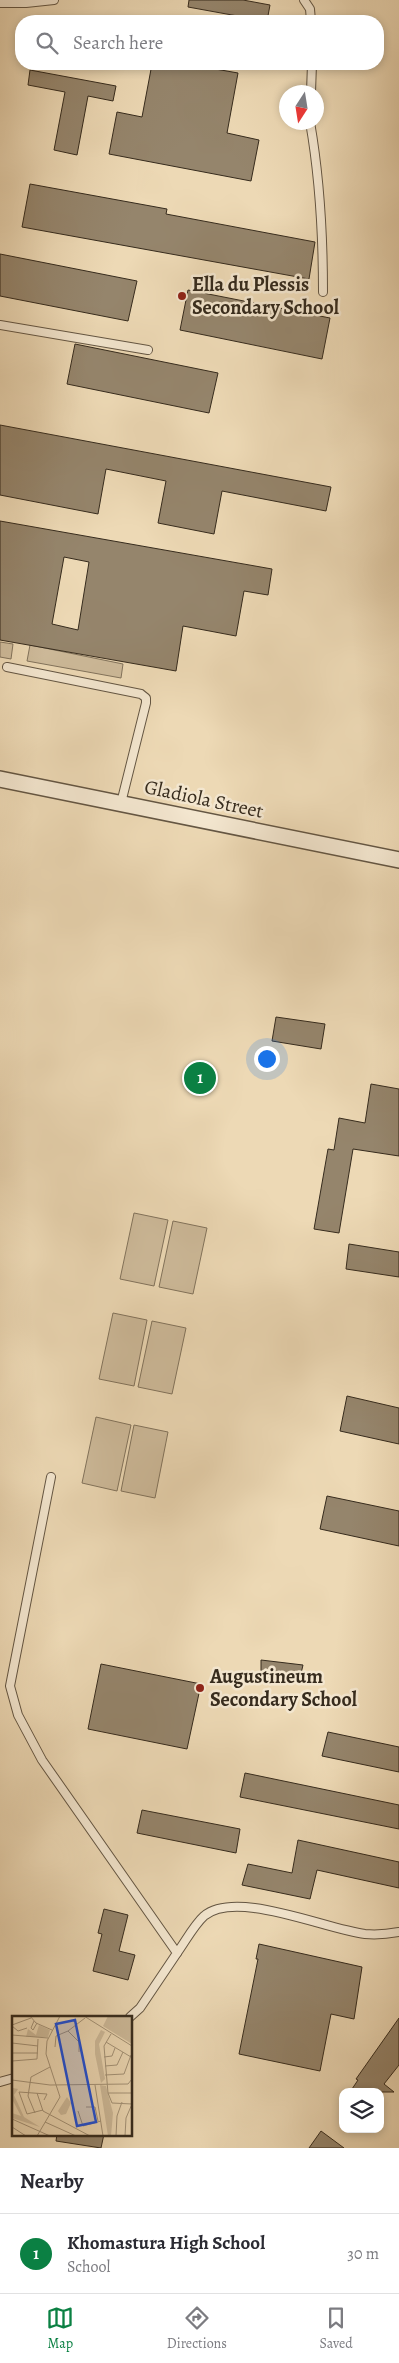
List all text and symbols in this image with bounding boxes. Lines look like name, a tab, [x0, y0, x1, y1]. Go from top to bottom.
search box	[15, 15, 384, 70]
icon: search	[33, 29, 61, 57]
text: Search here	[73, 30, 163, 56]
north arrow	[279, 85, 324, 130]
place label: Ella du Plessis Secondary School	[192, 271, 340, 321]
marker: Ella du Plessis Secondary School	[176, 290, 188, 302]
street label: Gladiola Street	[142, 773, 266, 825]
your location	[254, 1046, 280, 1072]
pin: 1	[184, 1059, 216, 1097]
place label: Augustineum Secondary School	[209, 1663, 358, 1713]
marker: Augustineum Secondary School	[194, 1682, 206, 1694]
inset map	[12, 2016, 132, 2136]
map controls	[339, 2088, 384, 2133]
button: layers	[339, 2088, 384, 2133]
text: Nearby	[20, 2167, 83, 2195]
text: Khomastura High School	[67, 2230, 265, 2256]
text: 1	[33, 2243, 39, 2265]
text: 30 m	[347, 2243, 379, 2265]
text: School	[67, 2256, 110, 2278]
tab: Map	[46, 2304, 74, 2353]
tab: Directions	[167, 2304, 227, 2353]
tab: Saved	[320, 2304, 353, 2353]

